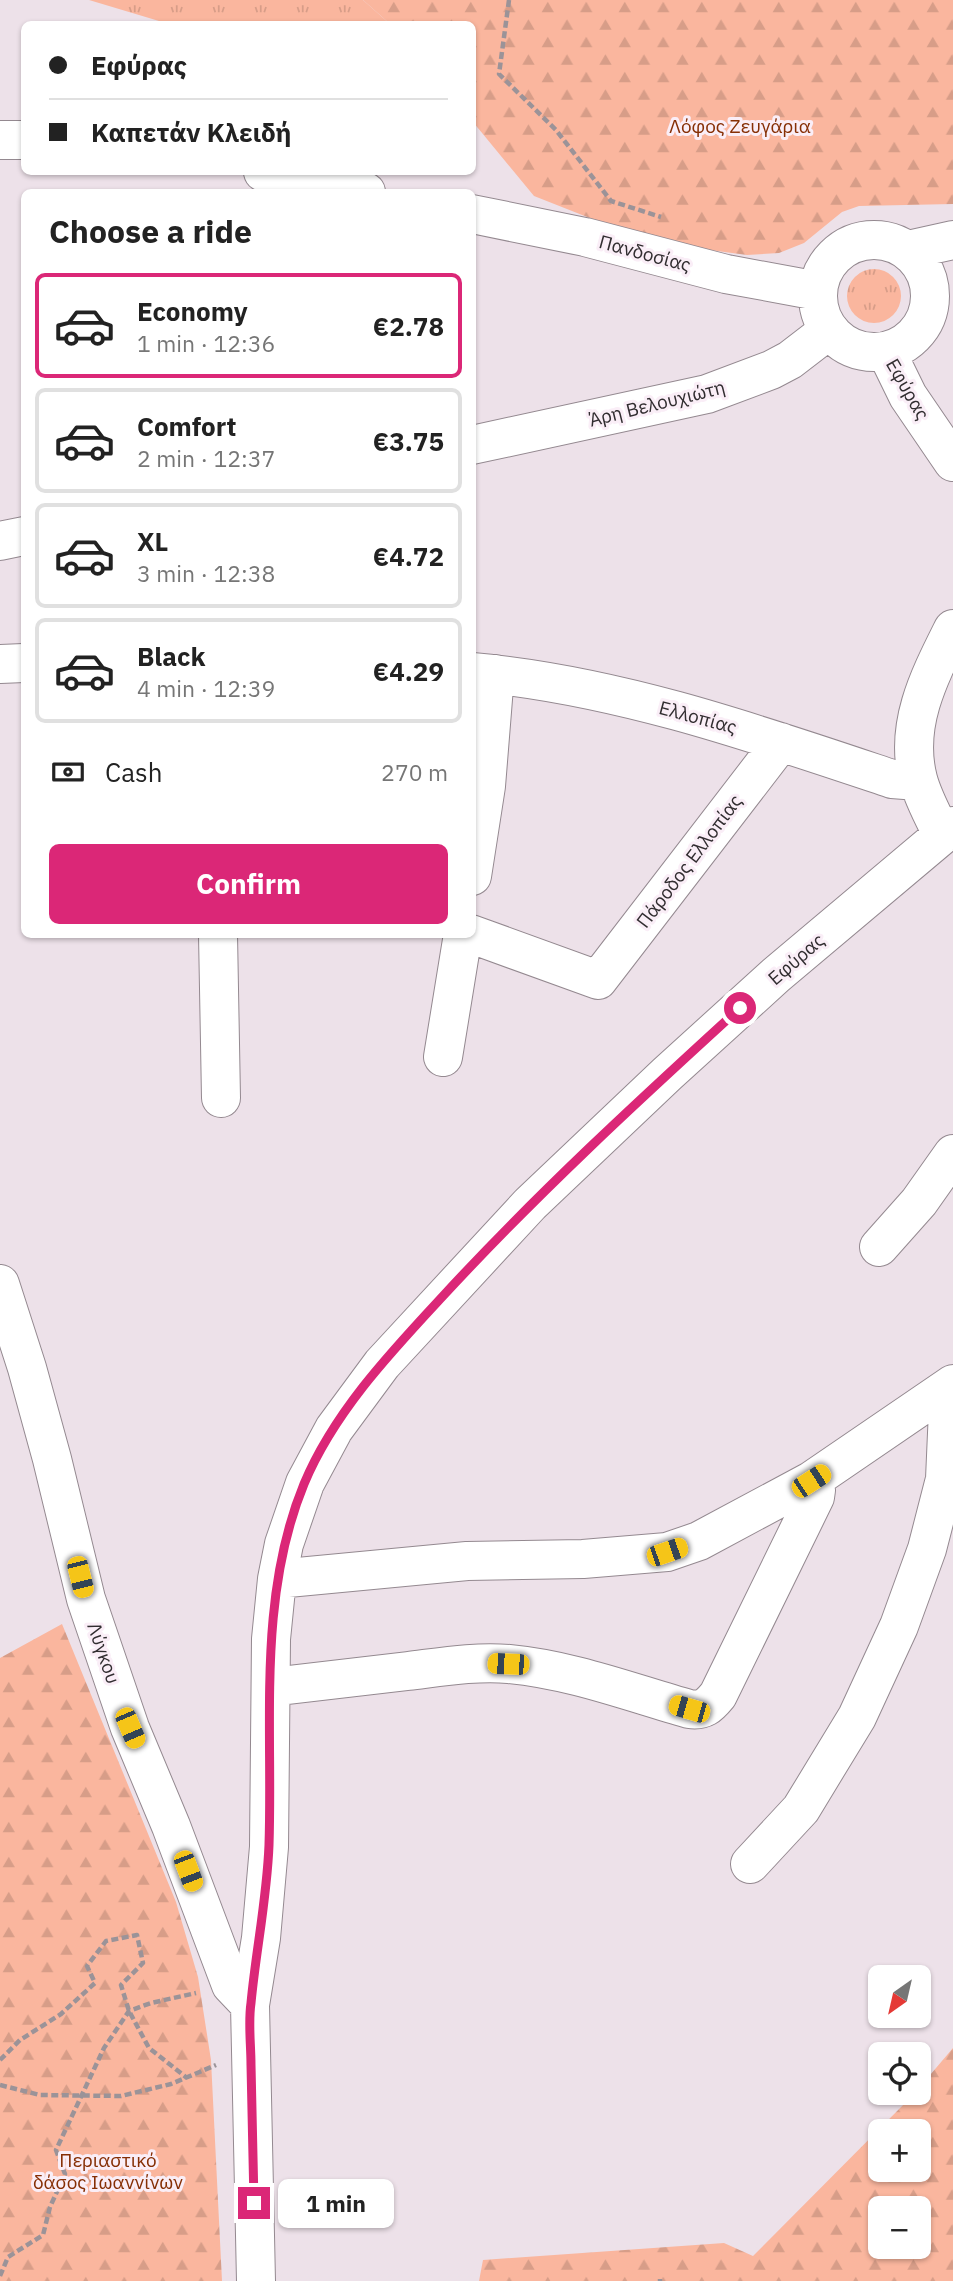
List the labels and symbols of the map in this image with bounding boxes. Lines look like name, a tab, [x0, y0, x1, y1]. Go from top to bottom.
park label: Λόφος Ζευγάρια	[669, 114, 811, 138]
street label: Πανδοσίας	[596, 229, 694, 277]
street label: Εφύρας	[881, 354, 935, 424]
street label: Άρη Βελουχιώτη	[586, 374, 728, 432]
street label: Ελλοπίας	[656, 695, 740, 739]
street label: Πάροδος Ελλοπίας	[631, 789, 747, 933]
street label: Εφύρας	[763, 928, 829, 990]
route start	[724, 992, 756, 1024]
car	[788, 1461, 835, 1501]
car	[644, 1535, 691, 1569]
car	[65, 1554, 96, 1600]
street label: Λύγκου	[82, 1619, 126, 1687]
car	[487, 1653, 530, 1675]
car	[666, 1693, 713, 1725]
car	[113, 1705, 148, 1751]
car	[171, 1848, 206, 1894]
north arrow	[868, 1965, 931, 2028]
park label: Περιαστικό δάσος Ιωαννίνων	[33, 2148, 183, 2194]
callout: 1 min	[278, 2178, 394, 2228]
route end	[238, 2187, 270, 2219]

